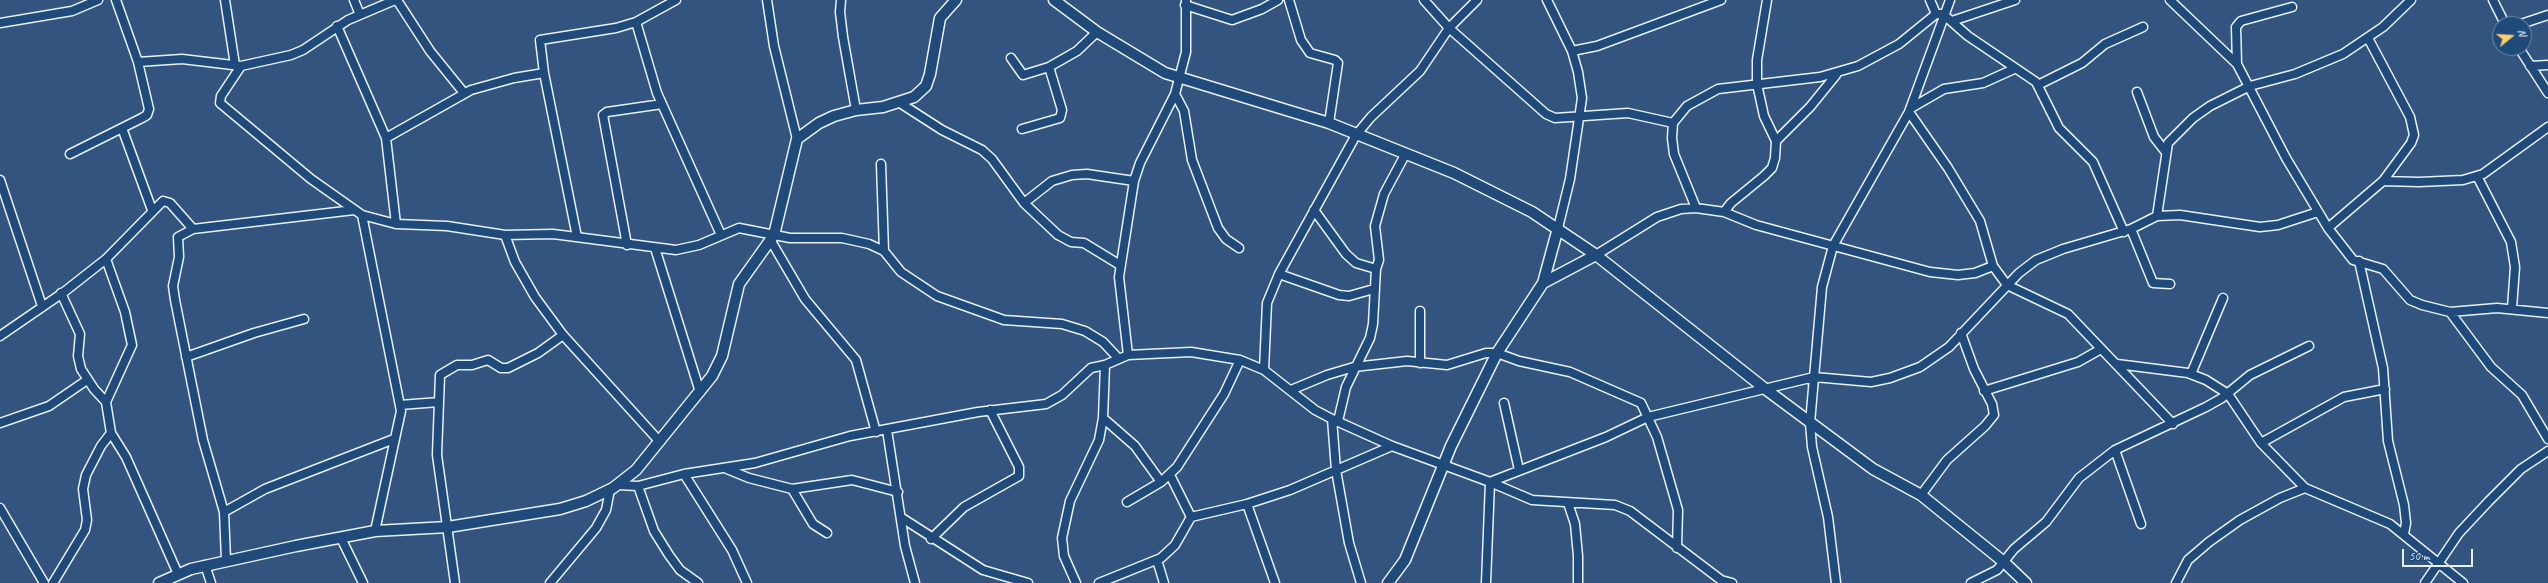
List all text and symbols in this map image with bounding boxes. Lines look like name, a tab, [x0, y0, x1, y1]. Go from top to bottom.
north arrow	[2492, 16, 2532, 56]
text: N	[2515, 27, 2530, 38]
scale bar	[2404, 541, 2475, 567]
text: 50 m	[2409, 548, 2429, 564]

